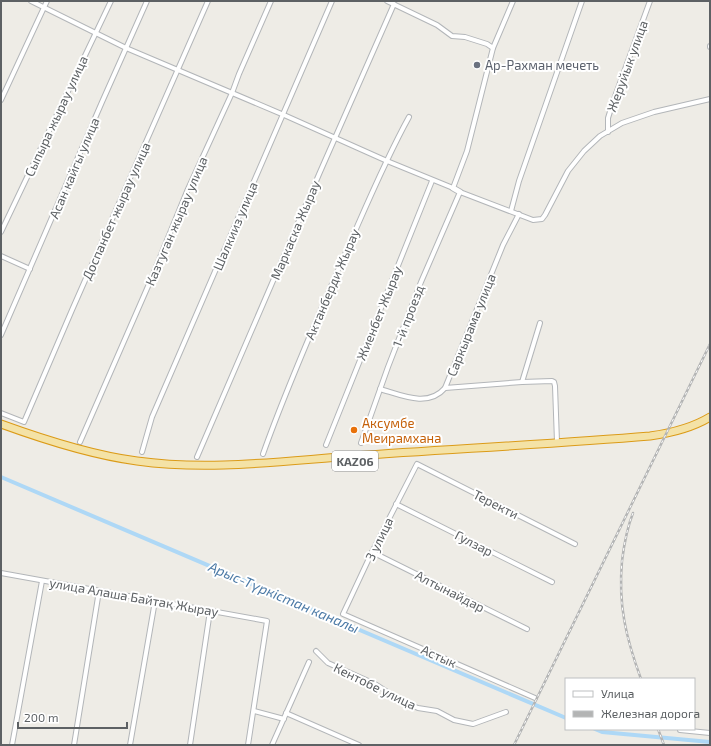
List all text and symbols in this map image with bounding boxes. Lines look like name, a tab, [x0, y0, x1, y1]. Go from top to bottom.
street label: Жеруйык улица	[603, 18, 651, 114]
street label: Сыпыра жырау улица	[21, 53, 91, 179]
place label: Ар-Рахман мечеть	[485, 57, 599, 73]
marker: Ар-Рахман мечеть	[472, 60, 482, 70]
street label: Асан кайгы улица	[45, 115, 103, 221]
street label: Доспанбет жырау улица	[78, 140, 154, 282]
street label: Казтуган жырау улица	[142, 154, 210, 288]
street label: Маркаска Жырау	[267, 178, 323, 282]
street label: Шалкииз улица	[209, 179, 261, 273]
street label: Актанберди Жырау	[301, 226, 363, 342]
street label: Жиенбет Жырау	[353, 263, 405, 363]
street label: Саркырама улица	[443, 271, 499, 379]
street label: 1-й проезд	[389, 282, 427, 349]
place label: Аксумбе Меирамхана	[362, 415, 441, 446]
marker: Аксумбе Меирамхана	[349, 425, 359, 435]
road number: KАZ06	[332, 451, 378, 471]
street label: Теректи	[471, 486, 521, 522]
street label: 3 улица	[362, 515, 396, 563]
street label: Гулзар	[452, 527, 496, 559]
water label: Арыс-Түркістан каналы	[205, 557, 362, 636]
street label: Алтынайдар	[413, 567, 487, 615]
street label: улица Алаша Байтақ Жырау	[48, 574, 220, 620]
street label: Астык	[419, 641, 459, 671]
street label: Кентобе улица	[331, 659, 419, 713]
legend	[565, 678, 695, 730]
text: Улица	[601, 686, 634, 700]
scale bar	[18, 704, 127, 730]
text: Железная дорога	[601, 706, 700, 720]
text: 200 m	[24, 710, 58, 724]

